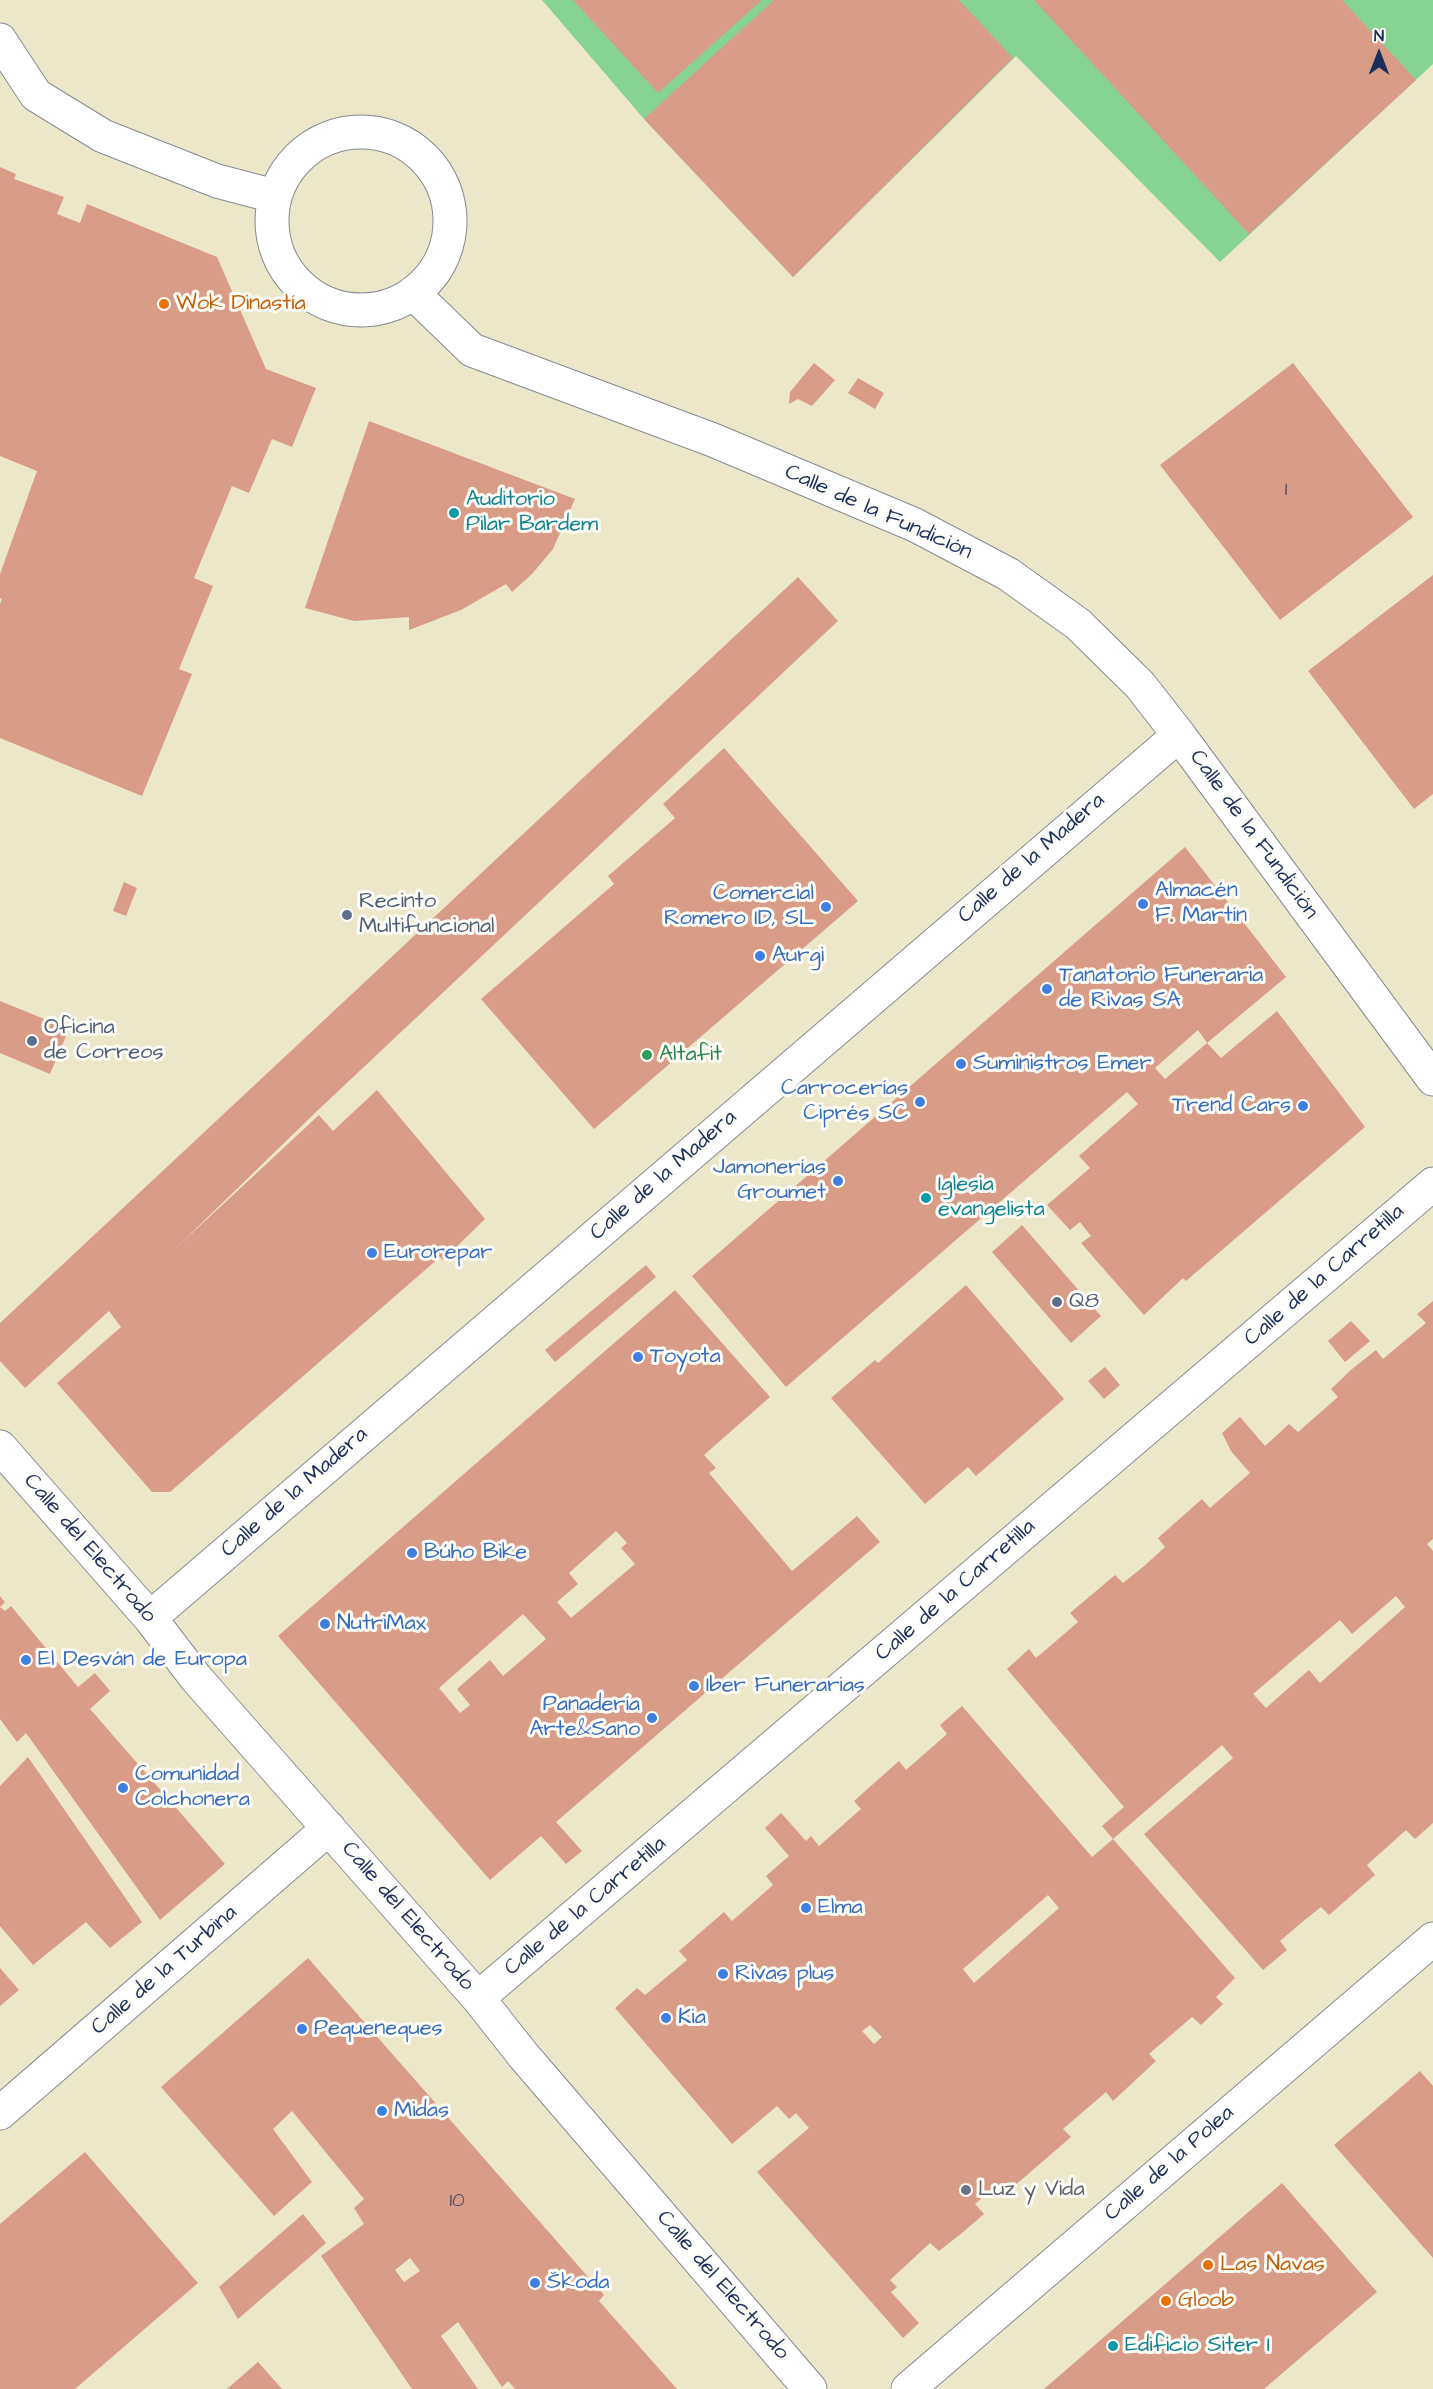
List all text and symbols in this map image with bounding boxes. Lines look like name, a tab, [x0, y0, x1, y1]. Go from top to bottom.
north arrow	[1349, 24, 1409, 84]
text: N	[1374, 25, 1384, 47]
place label: Wok Dinastía	[176, 291, 306, 317]
marker: Wok Dinastía	[157, 297, 171, 311]
street label: Calle de la Fundición	[780, 460, 976, 566]
house number: 1	[1285, 479, 1287, 503]
place label: Auditorio Pilar Bardem	[466, 487, 598, 538]
marker: Auditorio Pilar Bardem	[447, 506, 461, 520]
street label: Calle de la Fundición	[1183, 745, 1323, 925]
street label: Calle de la Madera	[953, 788, 1111, 930]
place label: Almacén F. Martín	[1155, 878, 1247, 930]
place label: Comercial Romero ID, SL	[664, 881, 814, 932]
place label: Recinto Multifuncional	[359, 889, 495, 940]
marker: Almacén F. Martín	[1136, 897, 1150, 911]
marker: Comercial Romero ID, SL	[819, 900, 833, 914]
marker: Recinto Multifuncional	[340, 908, 354, 922]
place label: Aurgi	[772, 943, 824, 969]
marker: Aurgi	[753, 949, 767, 963]
place label: Tanatorio Funeraria de Rivas SA	[1059, 963, 1263, 1014]
marker: Tanatorio Funeraria de Rivas SA	[1040, 982, 1054, 996]
place label: Oficina de Correos	[44, 1015, 164, 1066]
marker: Oficina de Correos	[25, 1034, 39, 1048]
place label: Altafit	[659, 1042, 722, 1068]
marker: Altafit	[640, 1048, 654, 1062]
place label: Suministros Emer	[973, 1051, 1152, 1077]
marker: Suministros Emer	[954, 1057, 968, 1071]
place label: Carrocerías Ciprés SC	[781, 1076, 908, 1128]
place label: Trend Cars	[1172, 1093, 1291, 1119]
marker: Carrocerías Ciprés SC	[913, 1095, 927, 1109]
marker: Trend Cars	[1296, 1099, 1310, 1113]
street label: Calle de la Madera	[585, 1105, 743, 1247]
place label: Jamonerías Groumet	[713, 1155, 826, 1206]
place label: Iglesia evangelista	[938, 1172, 1045, 1224]
marker: Jamonerías Groumet	[831, 1174, 845, 1188]
marker: Iglesia evangelista	[919, 1191, 933, 1205]
street label: Calle de la Carretilla	[1240, 1199, 1410, 1353]
place label: Eurorepar	[384, 1240, 492, 1266]
marker: Eurorepar	[365, 1246, 379, 1260]
place label: Q8	[1069, 1289, 1099, 1315]
marker: Q8	[1050, 1295, 1064, 1309]
place label: Toyota	[650, 1344, 721, 1370]
marker: Toyota	[631, 1350, 645, 1364]
street label: Calle de la Madera	[216, 1422, 374, 1564]
street label: Calle del Electrodo	[17, 1469, 161, 1629]
street label: Calle de la Carretilla	[871, 1514, 1041, 1668]
place label: Búho Bike	[424, 1540, 527, 1566]
marker: Búho Bike	[405, 1546, 419, 1560]
place label: NutriMax	[337, 1611, 426, 1637]
marker: NutriMax	[318, 1617, 332, 1631]
place label: El Desván de Europa	[38, 1647, 247, 1673]
marker: El Desván de Europa	[19, 1653, 33, 1667]
place label: Iber Funerarias	[706, 1673, 865, 1699]
marker: Iber Funerarias	[687, 1679, 701, 1693]
place label: Panadería Arte&Sano	[530, 1692, 640, 1744]
marker: Panadería Arte&Sano	[645, 1711, 659, 1725]
place label: Comunidad Colchonera	[135, 1762, 250, 1814]
marker: Comunidad Colchonera	[116, 1781, 130, 1795]
street label: Calle de la Carretilla	[500, 1832, 672, 1982]
street label: Calle del Electrodo	[335, 1837, 479, 1997]
place label: Elma	[818, 1895, 863, 1921]
street label: Calle de la Turbina	[87, 1900, 243, 2042]
marker: Elma	[799, 1901, 813, 1915]
place label: Rivas plus	[735, 1961, 834, 1987]
marker: Rivas plus	[716, 1967, 730, 1981]
place label: Kia	[678, 2005, 706, 2031]
marker: Kia	[659, 2011, 673, 2025]
place label: Pequeneques	[314, 2016, 443, 2042]
marker: Pequeneques	[295, 2022, 309, 2036]
place label: Midas	[394, 2098, 449, 2124]
street label: Calle de la Polea	[1100, 2101, 1240, 2227]
marker: Midas	[375, 2104, 389, 2118]
place label: Luz y Vida	[978, 2177, 1085, 2203]
marker: Luz y Vida	[959, 2183, 973, 2197]
house number: 10	[449, 2190, 465, 2214]
street label: Calle del Electrodo	[650, 2206, 794, 2366]
place label: Las Navas	[1220, 2252, 1325, 2278]
marker: Las Navas	[1201, 2258, 1215, 2272]
place label: Škoda	[547, 2270, 609, 2296]
marker: Škoda	[528, 2276, 542, 2290]
place label: Gloob	[1178, 2288, 1234, 2314]
marker: Gloob	[1159, 2294, 1173, 2308]
place label: Edificio Siter I	[1125, 2333, 1270, 2359]
marker: Edificio Siter I	[1106, 2339, 1120, 2353]

